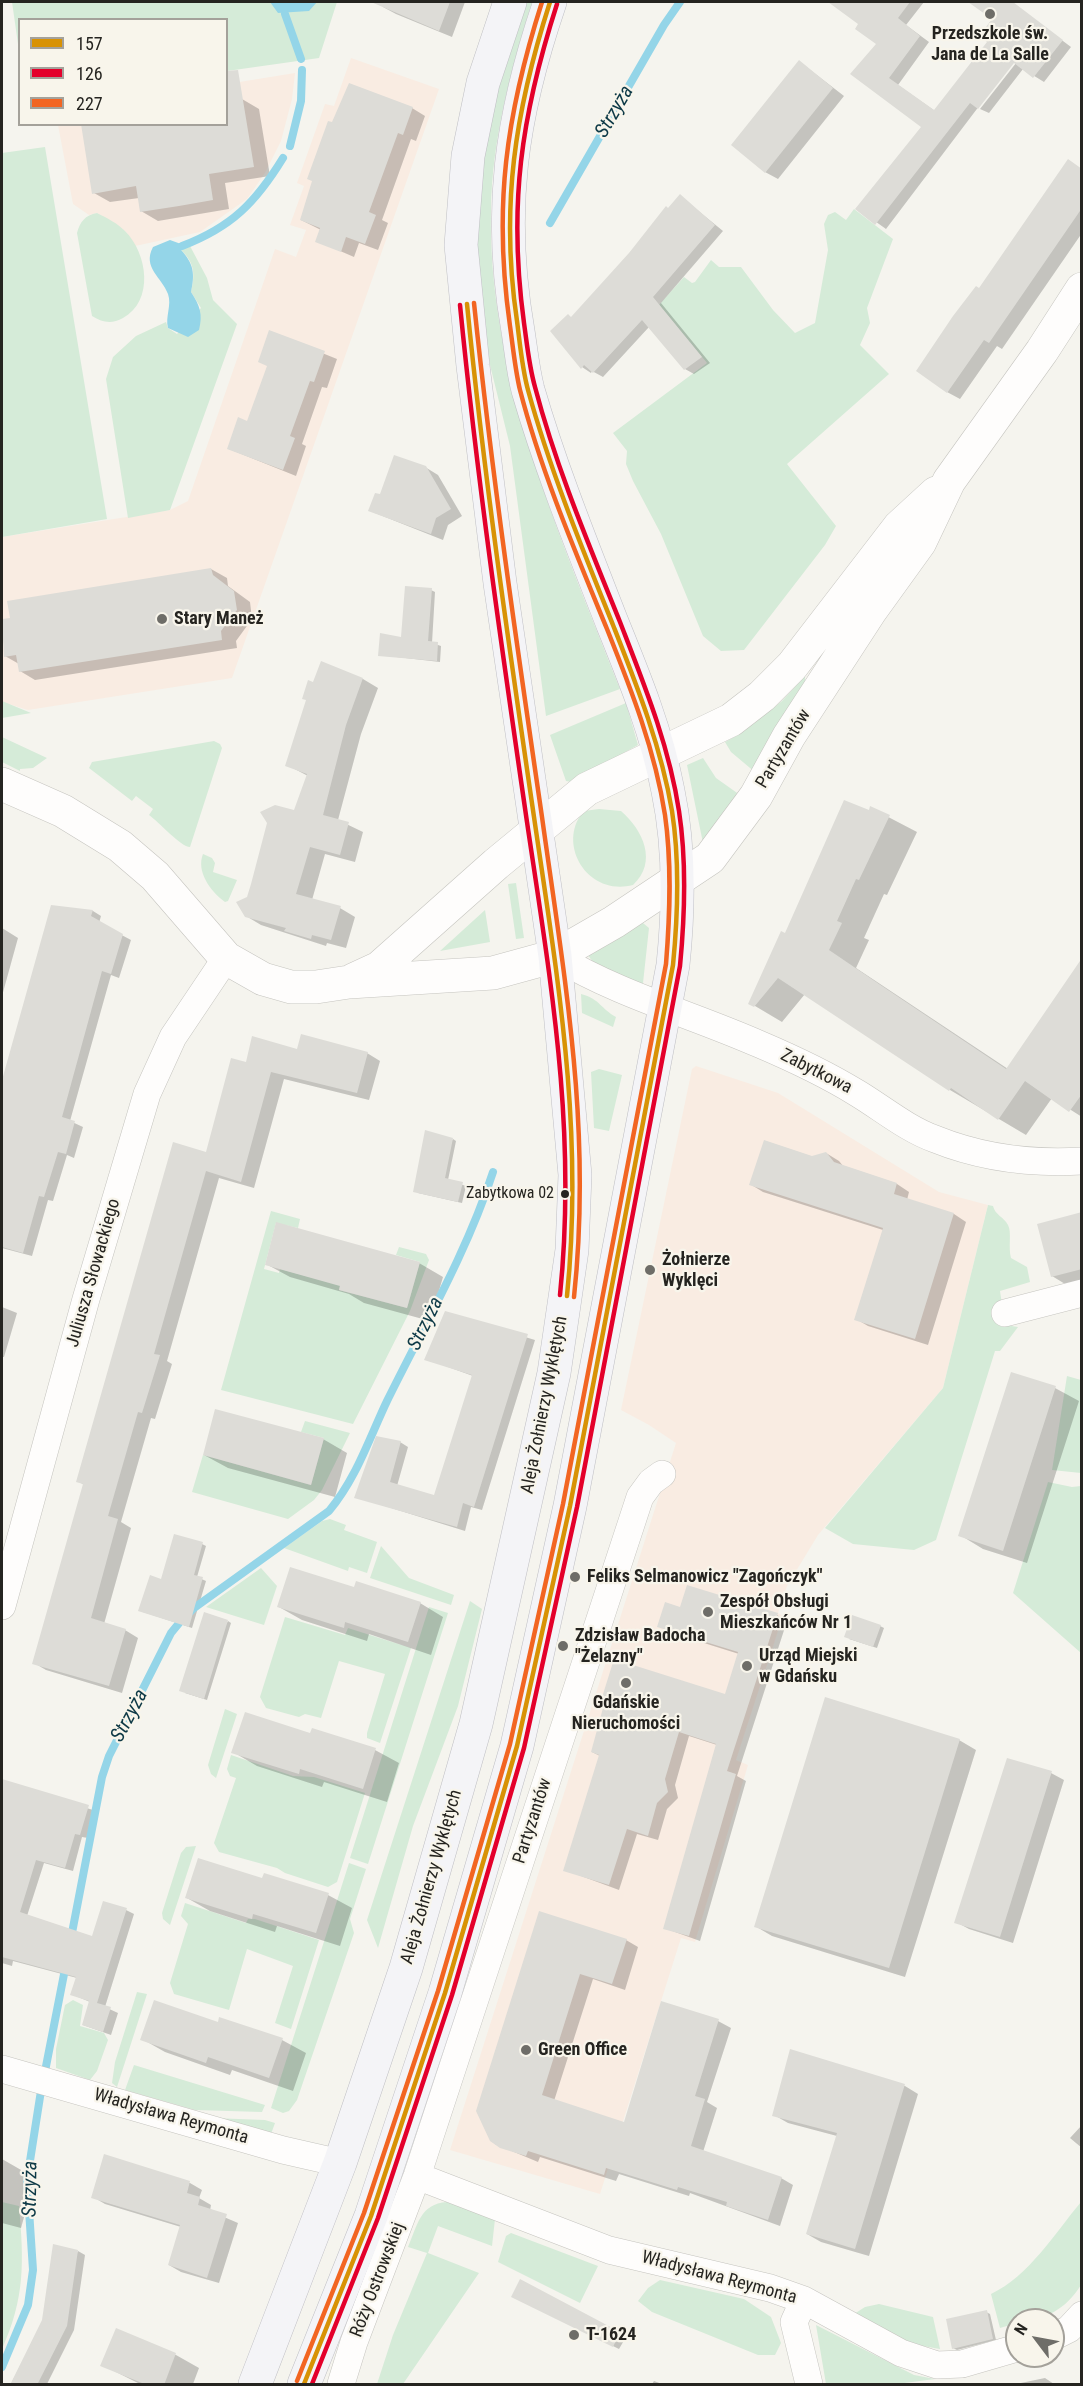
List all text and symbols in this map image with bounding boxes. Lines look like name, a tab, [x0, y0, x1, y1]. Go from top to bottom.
marker: Przedszkole św. Jana de La Salle	[983, 7, 997, 21]
legend	[18, 18, 228, 126]
place label: Przedszkole św. Jana de La Salle	[931, 23, 1049, 66]
text: 157	[76, 33, 103, 54]
text: 126	[76, 63, 103, 84]
water label: Strzyża	[591, 82, 639, 142]
text: 227	[76, 93, 103, 114]
place label: Stary Maneż	[174, 608, 264, 630]
marker: Stary Maneż	[155, 612, 169, 626]
street label: Partyzantów	[752, 706, 816, 792]
street label: Zabytkowa	[777, 1045, 855, 1099]
place label: Zabytkowa 02	[466, 1184, 554, 1204]
marker: Zabytkowa 02	[559, 1188, 571, 1200]
street label: Juliusza Słowackiego	[62, 1196, 126, 1350]
place label: Żołnierze Wyklęci	[662, 1249, 730, 1292]
marker: Żołnierze Wyklęci	[643, 1263, 657, 1277]
water label: Strzyża	[403, 1294, 449, 1354]
street label: Aleja Żołnierzy Wyklętych	[517, 1314, 573, 1496]
place label: Feliks Selmanowicz "Zagończyk"	[587, 1566, 822, 1588]
marker: Feliks Selmanowicz "Zagończyk"	[568, 1570, 582, 1584]
place label: Zespół Obsługi Mieszkańców Nr 1	[720, 1591, 852, 1634]
marker: Zespół Obsługi Mieszkańców Nr 1	[701, 1605, 715, 1619]
place label: Zdzisław Badocha "Żelazny"	[575, 1625, 705, 1668]
marker: Zdzisław Badocha "Żelazny"	[556, 1639, 570, 1653]
place label: Urząd Miejski w Gdańsku	[759, 1645, 857, 1688]
marker: Urząd Miejski w Gdańsku	[740, 1659, 754, 1673]
marker: Gdańskie Nieruchomości	[619, 1676, 633, 1690]
water label: Strzyża	[106, 1686, 154, 1746]
place label: Gdańskie Nieruchomości	[572, 1692, 680, 1734]
street label: Partyzantów	[509, 1776, 557, 1866]
street label: Aleja Żołnierzy Wyklętych	[397, 1787, 467, 1967]
place label: Green Office	[538, 2039, 627, 2061]
marker: Green Office	[519, 2043, 533, 2057]
street label: Władysława Reymonta	[91, 2085, 251, 2149]
water label: Strzyża	[19, 2161, 43, 2217]
street label: Róży Ostrowskiej	[346, 2220, 410, 2340]
street label: Władysława Reymonta	[639, 2247, 799, 2309]
north arrow	[1005, 2308, 1065, 2368]
text: N	[1010, 2320, 1032, 2338]
place label: T-1624	[586, 2324, 636, 2346]
marker: T-1624	[567, 2328, 581, 2342]

